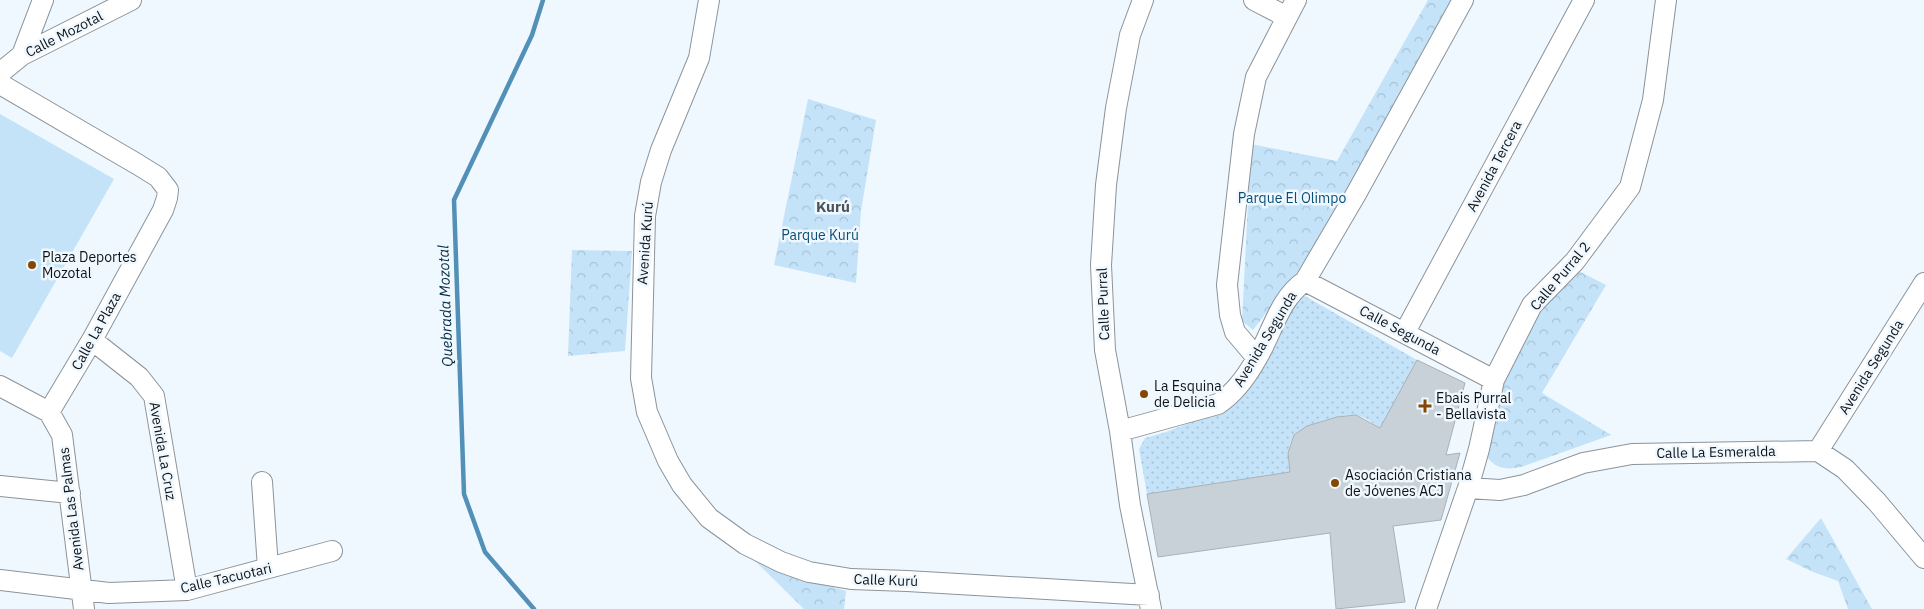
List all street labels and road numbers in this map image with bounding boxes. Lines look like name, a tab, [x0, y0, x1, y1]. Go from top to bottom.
street label: Calle Mozotal	[22, 7, 106, 61]
street label: Avenida Tercera	[1462, 117, 1526, 215]
street label: Avenida Kurú	[633, 201, 657, 285]
street label: Calle Purral 2	[1526, 238, 1594, 314]
street label: Calle Purral	[1093, 267, 1113, 341]
street label: Calle La Plaza	[67, 288, 125, 373]
street label: Avenida Segunda	[1229, 288, 1301, 390]
street label: Calle Segunda	[1356, 301, 1444, 359]
street label: Avenida Segunda	[1835, 316, 1908, 418]
street label: Avenida La Cruz	[145, 400, 181, 502]
street label: Calle La Esmeralda	[1656, 442, 1776, 462]
street label: Avenida Las Palmas	[54, 446, 88, 572]
street label: Calle Tacuotari	[179, 559, 273, 597]
street label: Calle Kurú	[853, 570, 919, 590]

